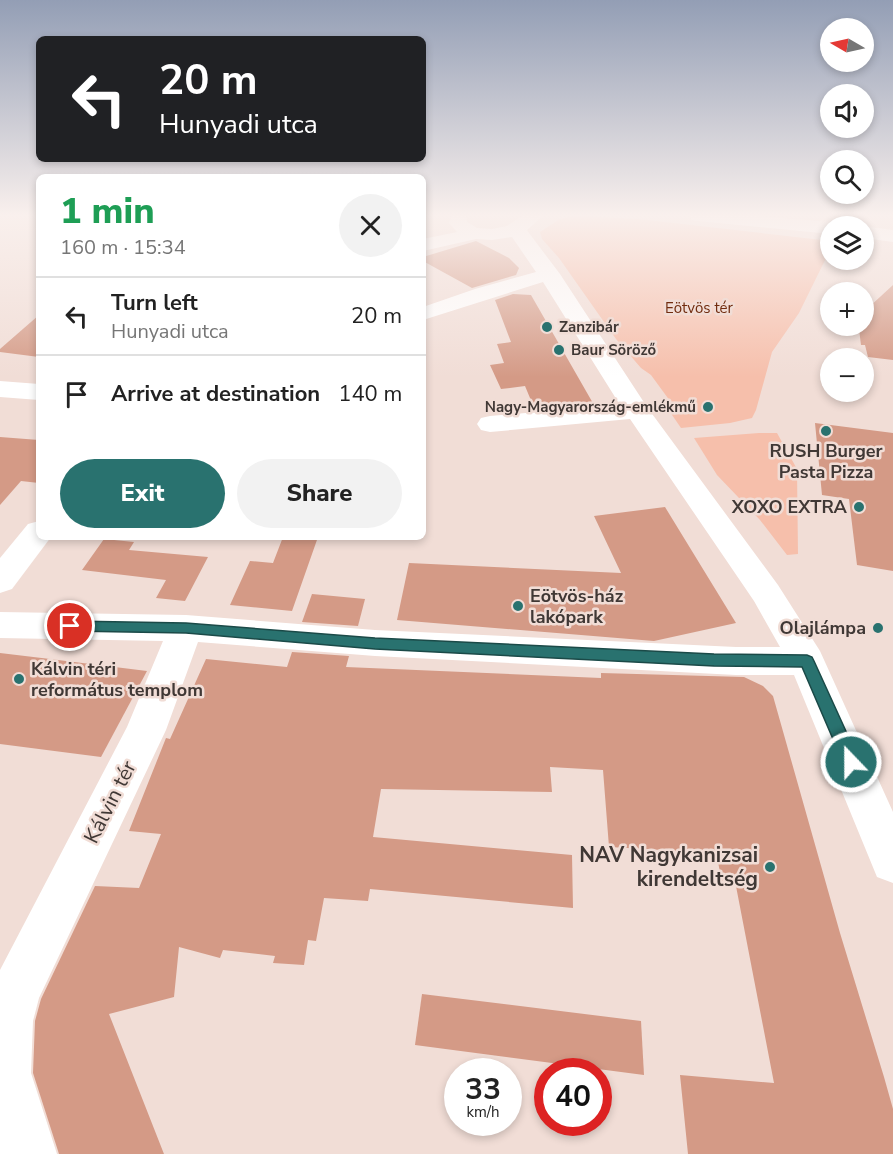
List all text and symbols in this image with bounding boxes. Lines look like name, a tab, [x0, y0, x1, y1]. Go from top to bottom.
north arrow	[820, 18, 874, 72]
map controls	[820, 18, 874, 402]
text: 20 m	[159, 52, 258, 109]
icon: left	[60, 60, 138, 138]
button: sound	[820, 84, 874, 138]
text: Hunyadi utca	[159, 106, 318, 143]
button: search	[820, 150, 874, 204]
text: 1 min	[60, 187, 155, 236]
button: close	[339, 194, 402, 257]
button: layers	[820, 216, 874, 270]
text: 160 m · 15:34	[60, 234, 186, 261]
button: +	[820, 282, 874, 336]
text: Turn left	[111, 288, 198, 318]
park label: Eötvös tér	[665, 298, 734, 318]
icon: left	[60, 300, 93, 333]
text: 20 m	[351, 301, 402, 331]
place label: Zanzibár	[559, 317, 619, 337]
text: Hunyadi utca	[111, 318, 229, 345]
marker: Zanzibár	[540, 320, 554, 334]
place label: Baur Söröző	[571, 340, 656, 360]
marker: Baur Söröző	[552, 343, 566, 357]
button: −	[820, 348, 874, 402]
icon: arrive	[60, 378, 93, 411]
text: Arrive at destination	[111, 379, 320, 409]
text: 140 m	[338, 379, 402, 409]
place label: Nagy-Magyarország-emlékmű	[485, 397, 696, 417]
marker: Nagy-Magyarország-emlékmű	[701, 400, 715, 414]
marker: RUSH Burger Pasta Pizza	[819, 424, 833, 438]
place label: RUSH Burger Pasta Pizza	[769, 439, 883, 484]
button: Exit	[60, 459, 225, 528]
button: Share	[237, 459, 402, 528]
place label: XOXO EXTRA	[731, 495, 848, 519]
marker: XOXO EXTRA	[852, 500, 866, 514]
place label: Eötvös-ház lakópark	[530, 584, 624, 629]
marker: Eötvös-ház lakópark	[511, 599, 525, 613]
pin	[44, 600, 95, 651]
icon: arrive	[53, 609, 86, 642]
place label: Olajlámpa	[780, 616, 866, 640]
marker: Olajlámpa	[871, 621, 885, 635]
place label: Kálvin téri református templom	[31, 657, 203, 702]
marker: Kálvin téri református templom	[12, 672, 26, 686]
position arrow	[819, 730, 883, 794]
street label: Kálvin tér	[77, 755, 143, 848]
place label: NAV Nagykanizsai kirendeltség	[579, 841, 758, 893]
marker: NAV Nagykanizsai kirendeltség	[763, 860, 777, 874]
speed limit sign: 40	[534, 1058, 612, 1136]
text: 33	[465, 1069, 501, 1110]
text: km/h	[466, 1102, 500, 1122]

